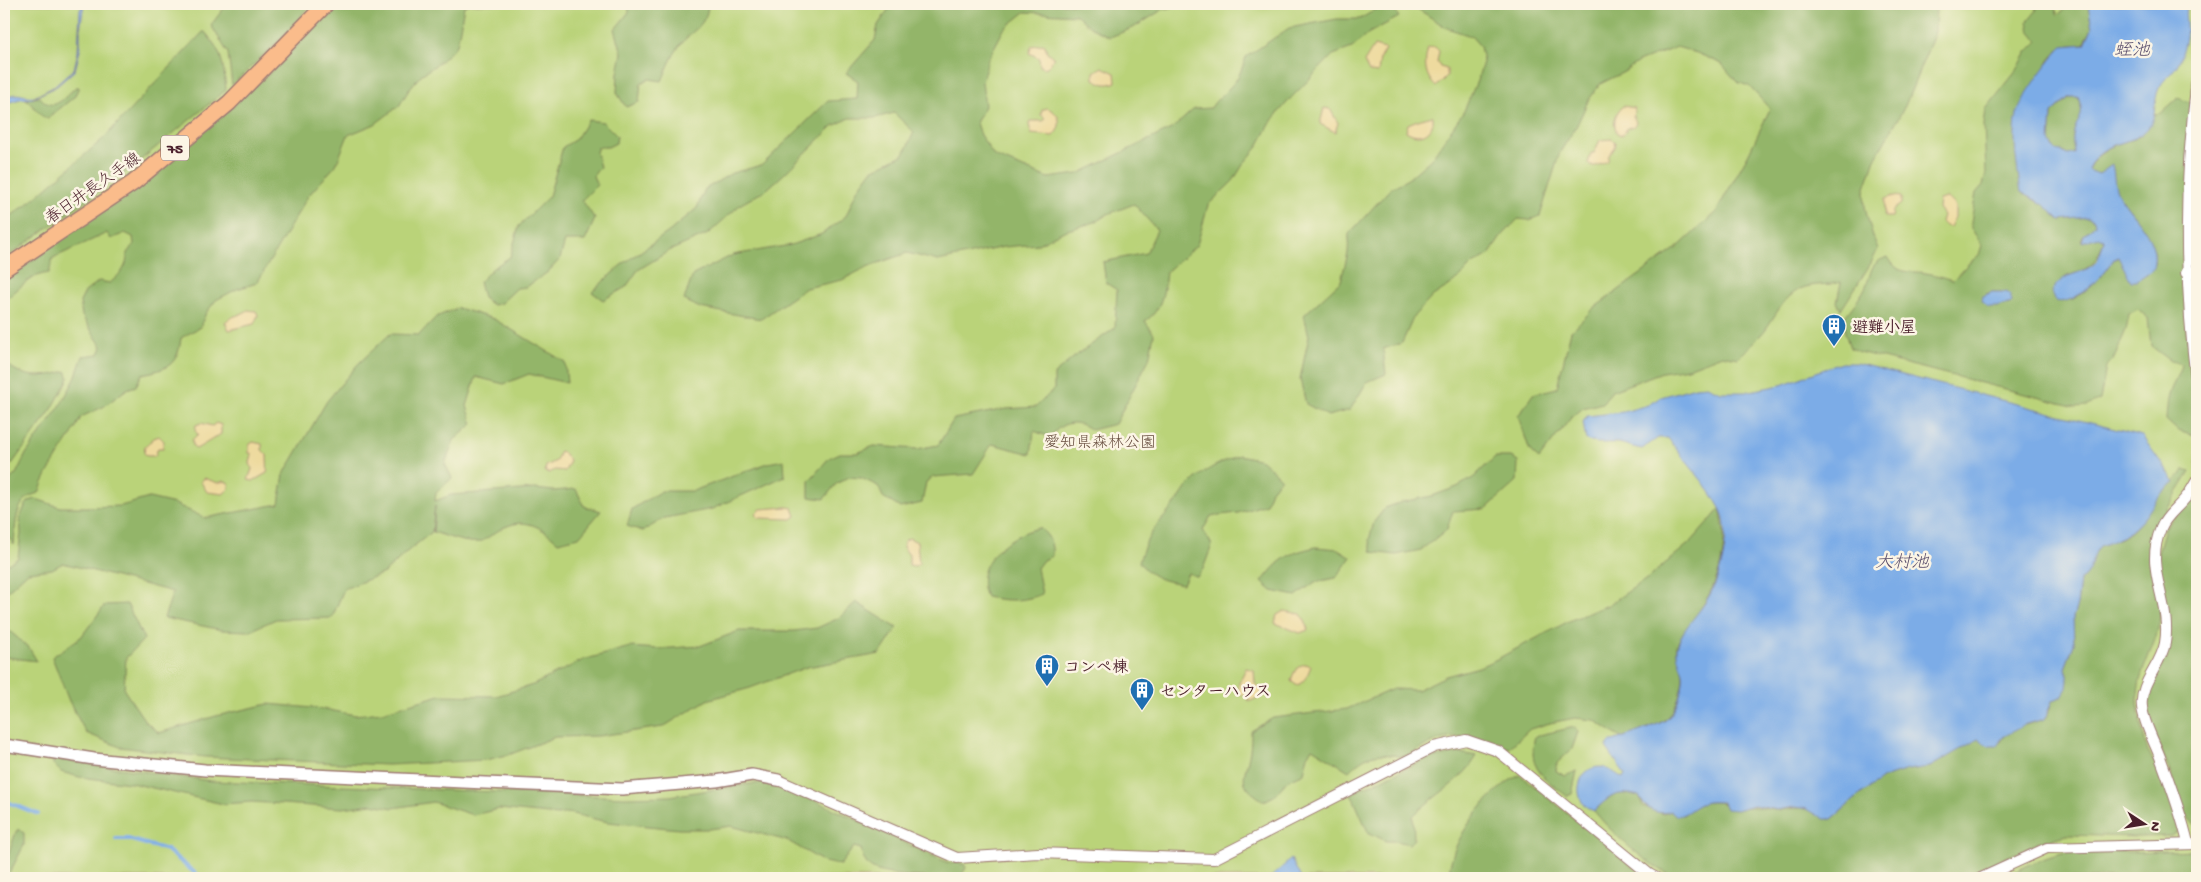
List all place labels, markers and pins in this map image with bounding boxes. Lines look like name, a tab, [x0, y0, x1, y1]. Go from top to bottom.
building icon: 避難小屋	[1821, 313, 1847, 347]
place label: 避難小屋	[1852, 319, 1916, 339]
building icon: コンペ棟	[1034, 653, 1060, 687]
place label: コンペ棟	[1064, 658, 1129, 679]
building icon: センターハウス	[1129, 677, 1155, 711]
place label: センターハウス	[1160, 683, 1271, 703]

